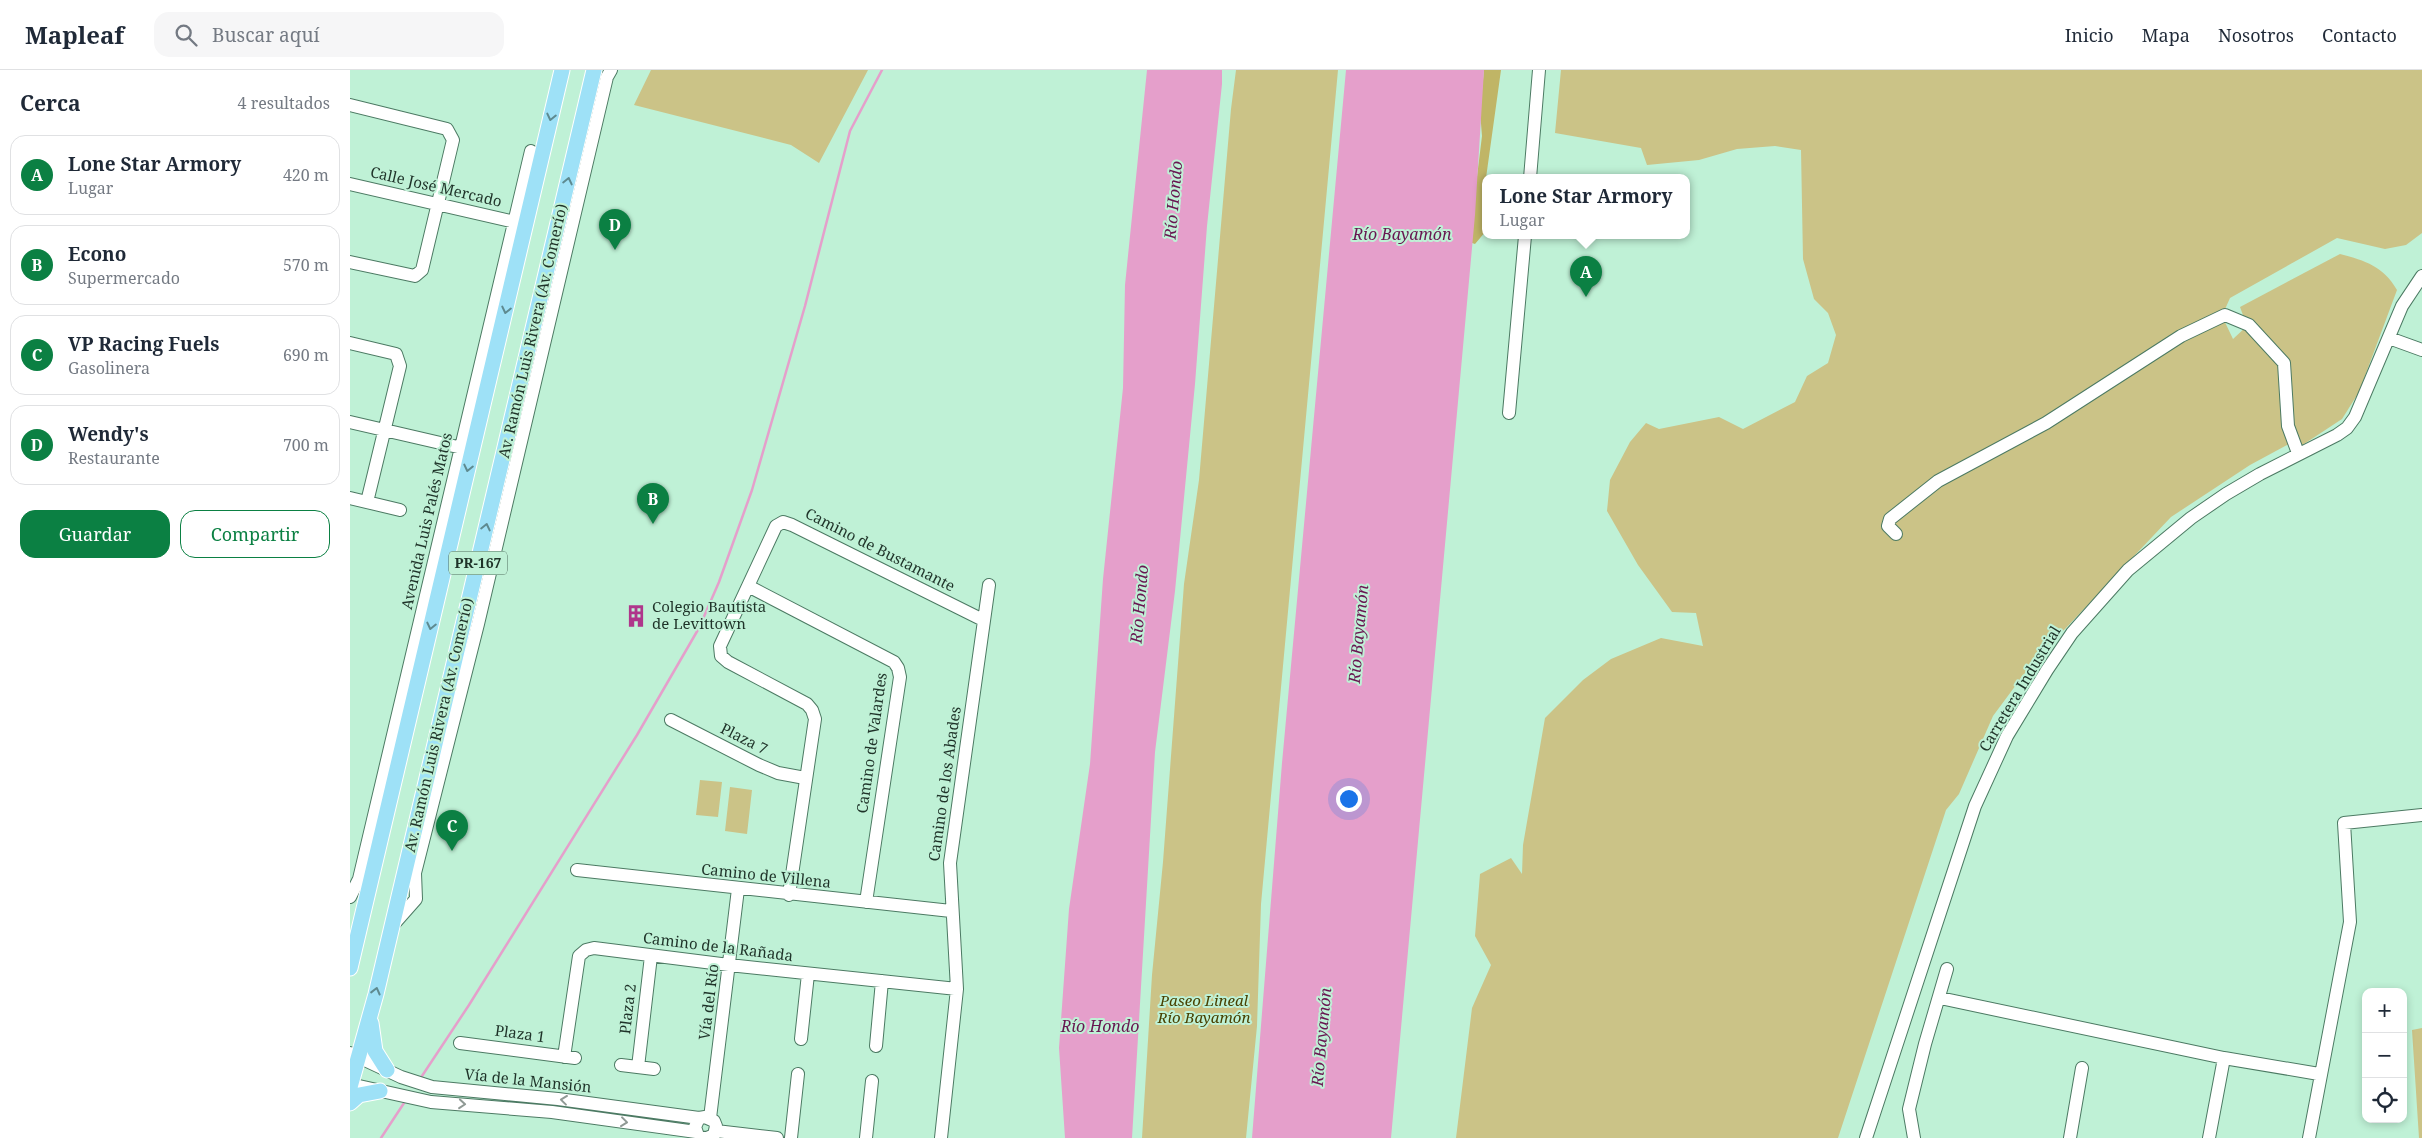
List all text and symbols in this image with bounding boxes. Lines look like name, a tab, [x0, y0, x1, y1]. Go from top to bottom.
search box	[154, 12, 504, 57]
text: Mapleaf	[25, 18, 124, 51]
icon: search	[172, 21, 200, 49]
text: Buscar aquí	[212, 22, 320, 48]
text: Inicio	[2065, 23, 2114, 47]
text: Mapa	[2142, 23, 2190, 47]
text: Nosotros	[2218, 23, 2294, 47]
text: Contacto	[2322, 23, 2397, 47]
text: Cerca	[20, 89, 81, 117]
text: 4 resultados	[238, 92, 330, 114]
one-way arrow	[546, 113, 557, 122]
text: Lone Star Armory	[68, 151, 241, 177]
water label: Río Hondo	[1159, 160, 1187, 241]
street label: Calle José Mercado	[368, 161, 504, 211]
text: A	[31, 164, 43, 186]
text: 420 m	[283, 164, 329, 186]
popup	[1482, 174, 1690, 239]
text: Lugar	[68, 177, 113, 199]
one-way arrow	[562, 177, 573, 186]
text: Lone Star Armory	[1499, 183, 1673, 209]
street label: Av. Ramón Luis Rivera (Av. Comerío)	[493, 202, 571, 460]
pin: D	[599, 209, 631, 250]
text: Lugar	[1499, 209, 1545, 231]
water label: Río Bayamón	[1351, 223, 1452, 245]
text: Econo	[68, 241, 126, 267]
text: B	[32, 254, 42, 276]
text: 570 m	[283, 254, 329, 276]
pin: A	[1570, 256, 1602, 297]
text: Supermercado	[68, 267, 180, 289]
one-way arrow	[501, 305, 512, 314]
text: VP Racing Fuels	[68, 331, 219, 357]
text: C	[32, 344, 42, 366]
text: 690 m	[283, 344, 329, 366]
text: Gasolinera	[68, 357, 150, 379]
text: Wendy's	[68, 421, 149, 447]
street label: Avenida Luis Palés Matos	[396, 430, 456, 611]
text: D	[31, 434, 43, 456]
text: 700 m	[283, 434, 329, 456]
text: Restaurante	[68, 447, 160, 469]
one-way arrow	[463, 463, 474, 472]
pin: B	[637, 483, 669, 524]
street label: Camino de Bustamante	[802, 503, 959, 596]
button: Guardar	[20, 510, 170, 558]
button: Compartir	[180, 510, 330, 558]
one-way arrow	[480, 522, 491, 531]
road number: PR-167	[449, 552, 507, 574]
water label: Río Hondo	[1125, 564, 1153, 645]
water label: Río Bayamón	[1343, 583, 1373, 685]
street label: Av. Ramón Luis Rivera (Av. Comerío)	[401, 596, 477, 854]
place label: Colegio Bautista de Levittown	[652, 596, 766, 633]
building icon: Colegio Bautista de Levittown	[623, 603, 649, 629]
one-way arrow	[426, 621, 437, 630]
street label: Carretera Industrial	[1974, 622, 2065, 755]
street label: Camino de Valardes	[851, 671, 891, 814]
street label: Camino de los Abades	[923, 705, 965, 863]
street label: Plaza 7	[717, 718, 772, 758]
your location	[1336, 786, 1362, 812]
pin: C	[436, 810, 468, 851]
street label: Camino de Villena	[700, 858, 832, 892]
street label: Camino de la Rañada	[642, 927, 794, 965]
street label: Vía del Río	[693, 963, 723, 1041]
street label: Plaza 2	[614, 983, 640, 1035]
water label: Río Bayamón	[1306, 986, 1336, 1088]
one-way arrow	[370, 987, 381, 996]
map controls	[2362, 988, 2407, 1123]
button: +	[2362, 988, 2407, 1033]
park label: Paseo Lineal Río Bayamón	[1157, 990, 1250, 1027]
water label: Río Hondo	[1060, 1015, 1139, 1037]
street label: Plaza 1	[494, 1020, 547, 1046]
button: −	[2362, 1033, 2407, 1078]
street label: Vía de la Mansión	[464, 1063, 593, 1097]
button: locate	[2362, 1078, 2407, 1123]
one-way arrow	[560, 1095, 568, 1106]
one-way arrow	[459, 1099, 467, 1110]
one-way arrow	[620, 1116, 628, 1126]

